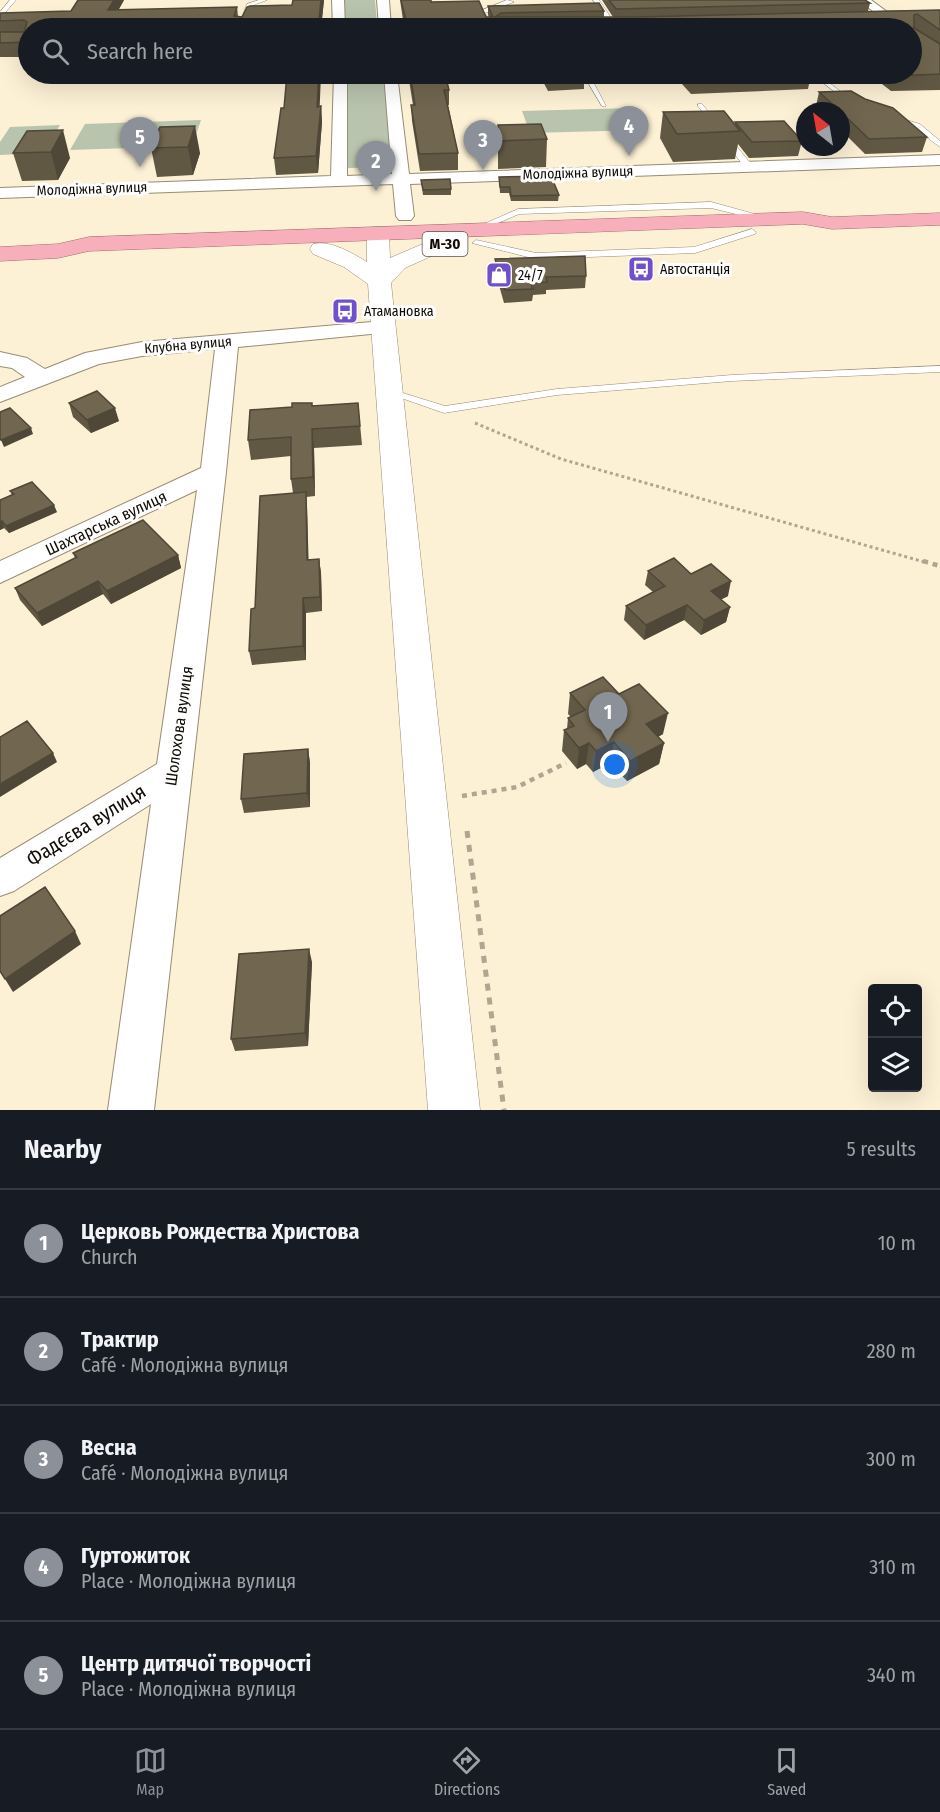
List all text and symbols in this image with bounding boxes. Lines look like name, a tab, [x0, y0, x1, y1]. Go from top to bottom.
search box	[18, 18, 922, 84]
icon: search	[39, 35, 72, 68]
text: Search here	[87, 38, 193, 65]
north arrow	[796, 102, 850, 156]
pin: 4	[610, 106, 648, 156]
pin: 5	[120, 118, 160, 167]
pin: 3	[464, 120, 502, 170]
pin: 2	[356, 142, 395, 191]
street label: Молодіжна вулиця	[522, 163, 634, 183]
street label: Молодіжна вулиця	[36, 179, 148, 199]
road number: М-30	[422, 232, 468, 256]
bus stop icon: Автостанція	[626, 254, 656, 284]
shop icon: 24/7	[484, 260, 514, 290]
place label: Автостанція	[660, 261, 730, 278]
place label: 24/7	[518, 267, 543, 284]
bus stop icon: Атамановка	[330, 296, 360, 326]
place label: Атамановка	[364, 303, 434, 320]
street label: Клубна вулиця	[144, 333, 232, 357]
street label: Шахтарська вулиця	[42, 487, 170, 559]
street label: Шолохова вулиця	[161, 665, 197, 787]
pin: 1	[588, 692, 628, 742]
your location	[600, 750, 629, 779]
street label: Фадєєва вулиця	[22, 779, 150, 871]
map controls	[868, 984, 922, 1092]
button: locate	[868, 984, 922, 1038]
button: layers	[868, 1038, 922, 1092]
text: Nearby	[24, 1134, 101, 1165]
text: 5 results	[846, 1137, 916, 1161]
text: Церковь Рождества Христова	[81, 1218, 359, 1245]
text: 1	[39, 1231, 48, 1255]
text: 10 m	[878, 1231, 916, 1255]
text: Church	[81, 1245, 137, 1269]
text: Трактир	[81, 1326, 159, 1353]
text: 2	[39, 1339, 48, 1363]
text: 280 m	[867, 1339, 916, 1363]
text: Café · Молодіжна вулиця	[81, 1353, 288, 1377]
text: Весна	[81, 1434, 137, 1461]
text: 3	[39, 1447, 48, 1471]
text: 300 m	[866, 1447, 916, 1471]
text: Café · Молодіжна вулиця	[81, 1461, 288, 1485]
text: Гуртожиток	[81, 1542, 190, 1569]
text: 4	[38, 1555, 49, 1579]
text: 310 m	[869, 1555, 916, 1579]
text: Place · Молодіжна вулиця	[81, 1569, 296, 1593]
text: Центр дитячої творчості	[81, 1650, 311, 1677]
text: 5	[39, 1663, 48, 1687]
text: 340 m	[867, 1663, 916, 1687]
text: Place · Молодіжна вулиця	[81, 1677, 296, 1701]
tab: Map	[134, 1744, 167, 1799]
tab: Directions	[434, 1744, 500, 1799]
tab: Saved	[767, 1744, 806, 1799]

